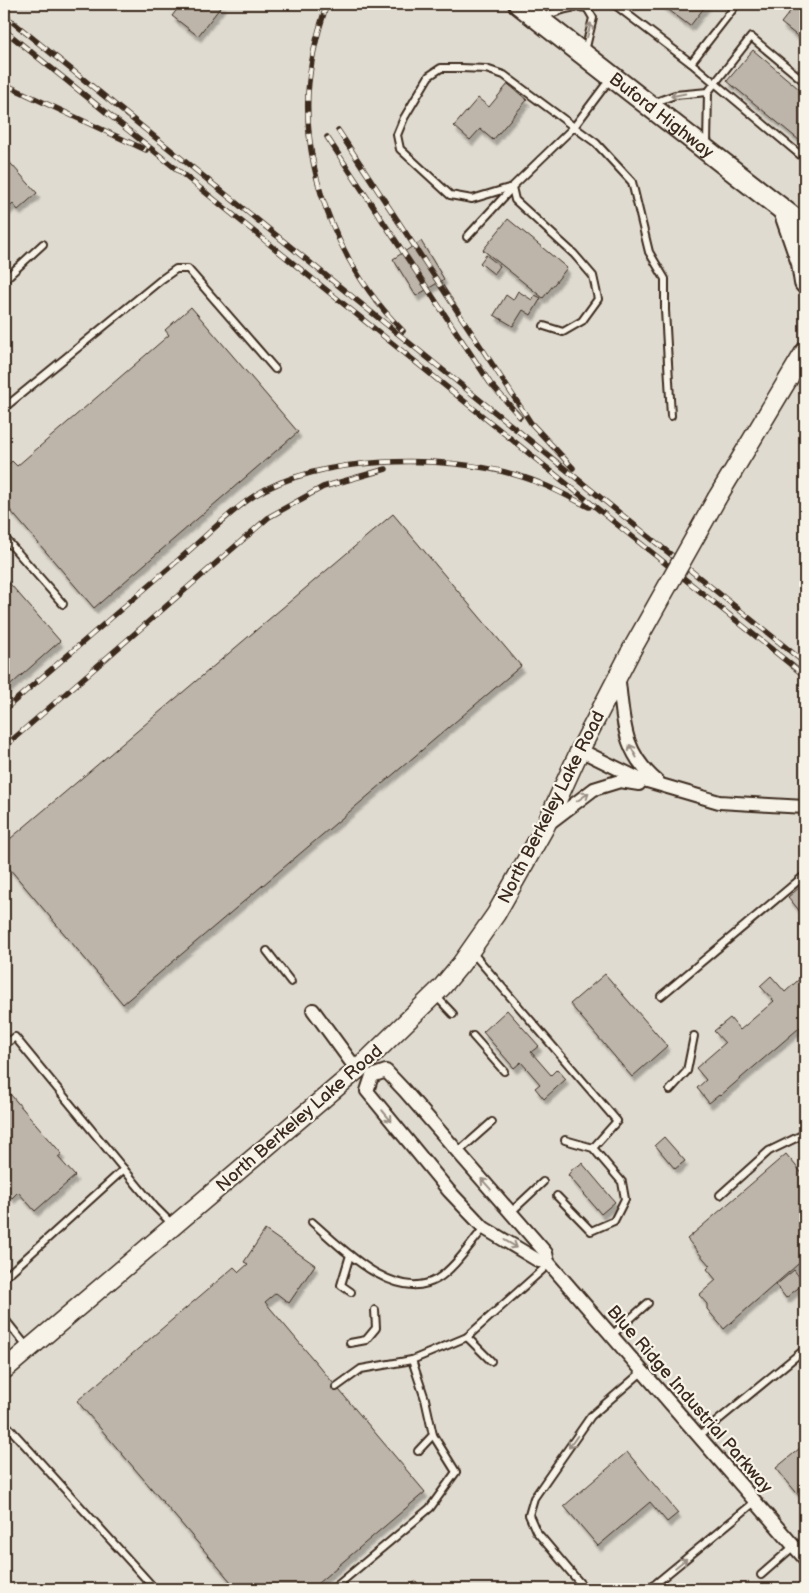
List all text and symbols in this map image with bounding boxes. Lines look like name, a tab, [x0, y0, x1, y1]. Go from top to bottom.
one-way arrow	[585, 23, 594, 39]
street label: Buford Highway	[605, 68, 719, 163]
one-way arrow	[670, 91, 686, 101]
street label: North Berkeley Lake Road	[494, 707, 609, 907]
one-way arrow	[627, 744, 637, 759]
one-way arrow	[576, 792, 590, 802]
street label: North Berkeley Lake Road	[212, 1040, 387, 1196]
one-way arrow	[381, 1109, 392, 1122]
one-way arrow	[480, 1178, 492, 1191]
one-way arrow	[504, 1240, 518, 1250]
street label: Blue Ridge Industrial Parkway	[602, 1301, 777, 1498]
one-way arrow	[568, 1434, 578, 1448]
one-way arrow	[675, 1557, 688, 1568]

